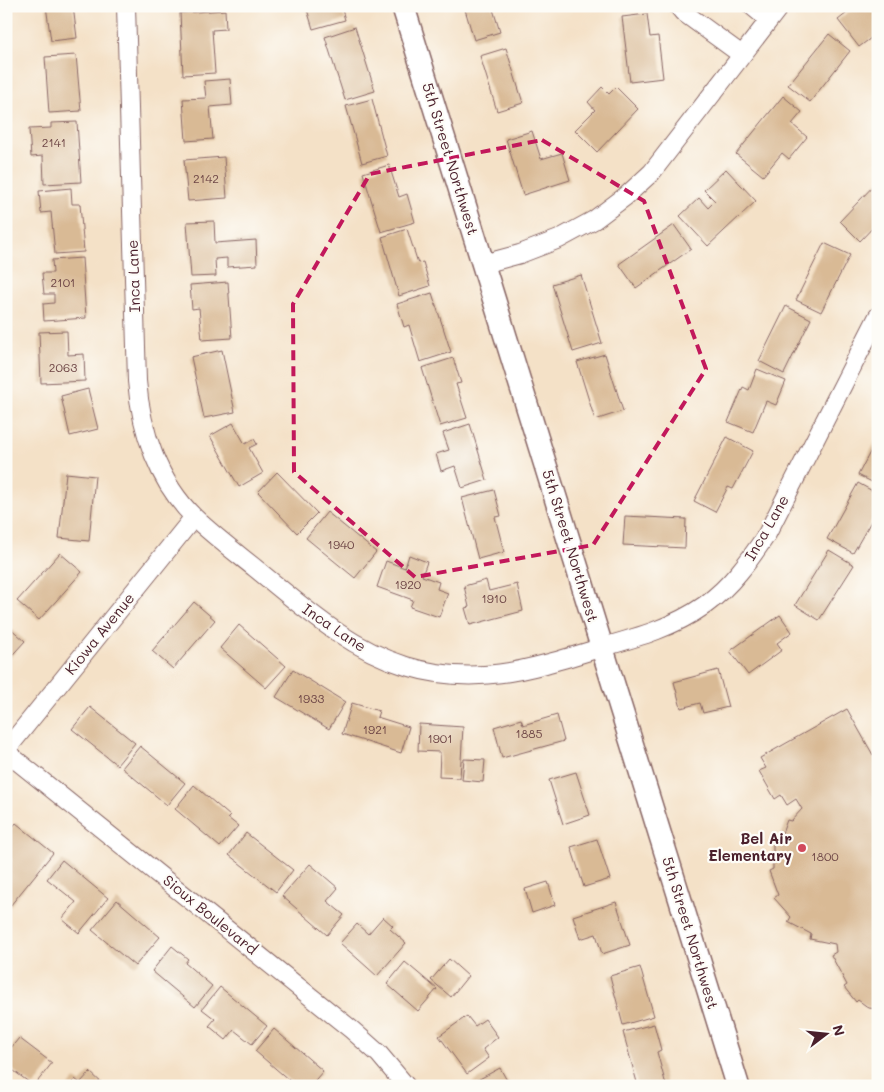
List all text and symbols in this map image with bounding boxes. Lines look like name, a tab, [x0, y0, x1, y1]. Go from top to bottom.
street label: 5th Street Northwest	[418, 80, 484, 237]
house number: 2141	[42, 134, 66, 150]
house number: 2142	[193, 170, 219, 186]
street label: Inca Lane	[122, 239, 144, 313]
house number: 2101	[51, 274, 75, 290]
house number: 2063	[49, 359, 77, 375]
street label: 5th Street Northwest	[538, 467, 604, 624]
street label: Inca Lane	[739, 491, 793, 564]
house number: 1940	[328, 536, 355, 552]
house number: 1920	[395, 576, 422, 592]
street label: Kiowa Avenue	[60, 588, 139, 679]
house number: 1910	[481, 590, 507, 606]
street label: Inca Lane	[299, 599, 370, 656]
house number: 1933	[298, 690, 324, 706]
house number: 1921	[363, 721, 387, 737]
house number: 1885	[516, 725, 542, 741]
house number: 1901	[427, 730, 453, 746]
place label: Bel Air Elementary	[708, 828, 792, 865]
marker: Bel Air Elementary	[796, 842, 808, 854]
house number: 1800	[811, 848, 839, 864]
street label: 5th Street Northwest	[658, 854, 724, 1011]
street label: Sioux Boulevard	[159, 870, 262, 959]
north arrow	[802, 1010, 852, 1060]
text: N	[828, 1023, 850, 1038]

